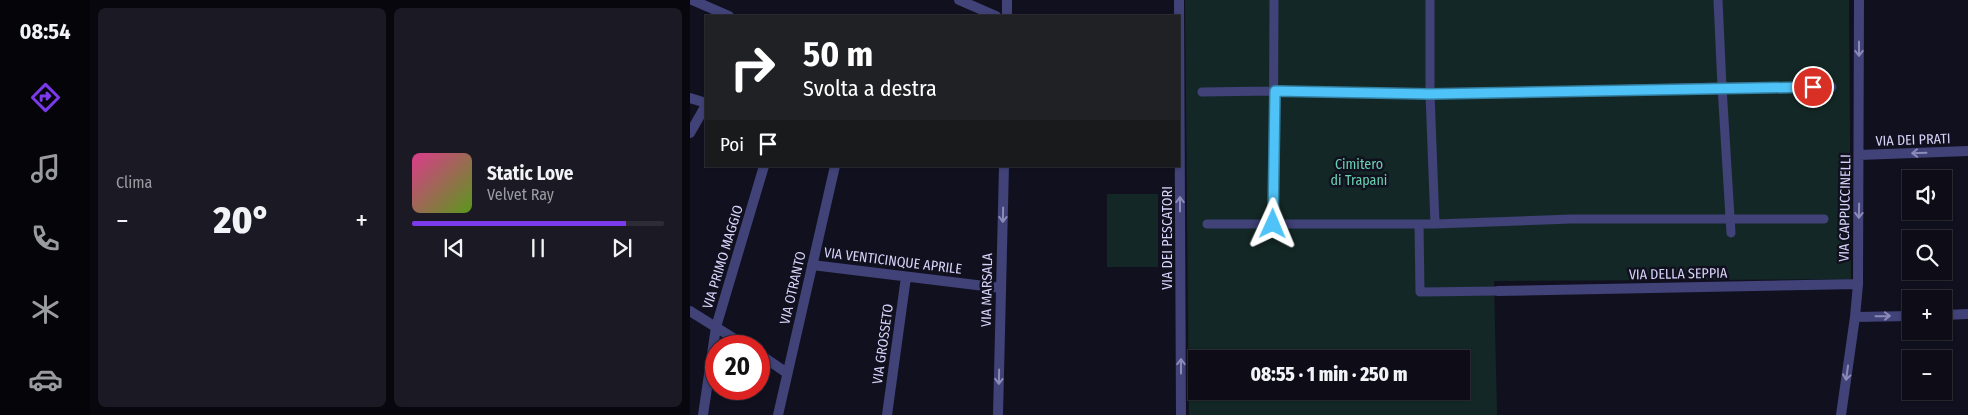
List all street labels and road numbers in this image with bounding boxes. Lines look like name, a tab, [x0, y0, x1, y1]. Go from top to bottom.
street label: VIA DEI PRATI	[1875, 130, 1951, 150]
street label: VIA CAPPUCCINELLI	[1836, 154, 1854, 262]
street label: VIA DEI PESCATORI	[1159, 186, 1176, 290]
street label: VIA PRIMO MAGGIO	[699, 203, 747, 311]
street label: VIA VENTICINQUE APRILE	[823, 244, 963, 278]
street label: VIA OTRANTO	[776, 250, 810, 326]
street label: VIA MARSALA	[978, 252, 996, 327]
street label: VIA DELLA SEPPIA	[1629, 265, 1728, 283]
street label: VIA GROSSETO	[869, 303, 897, 385]

